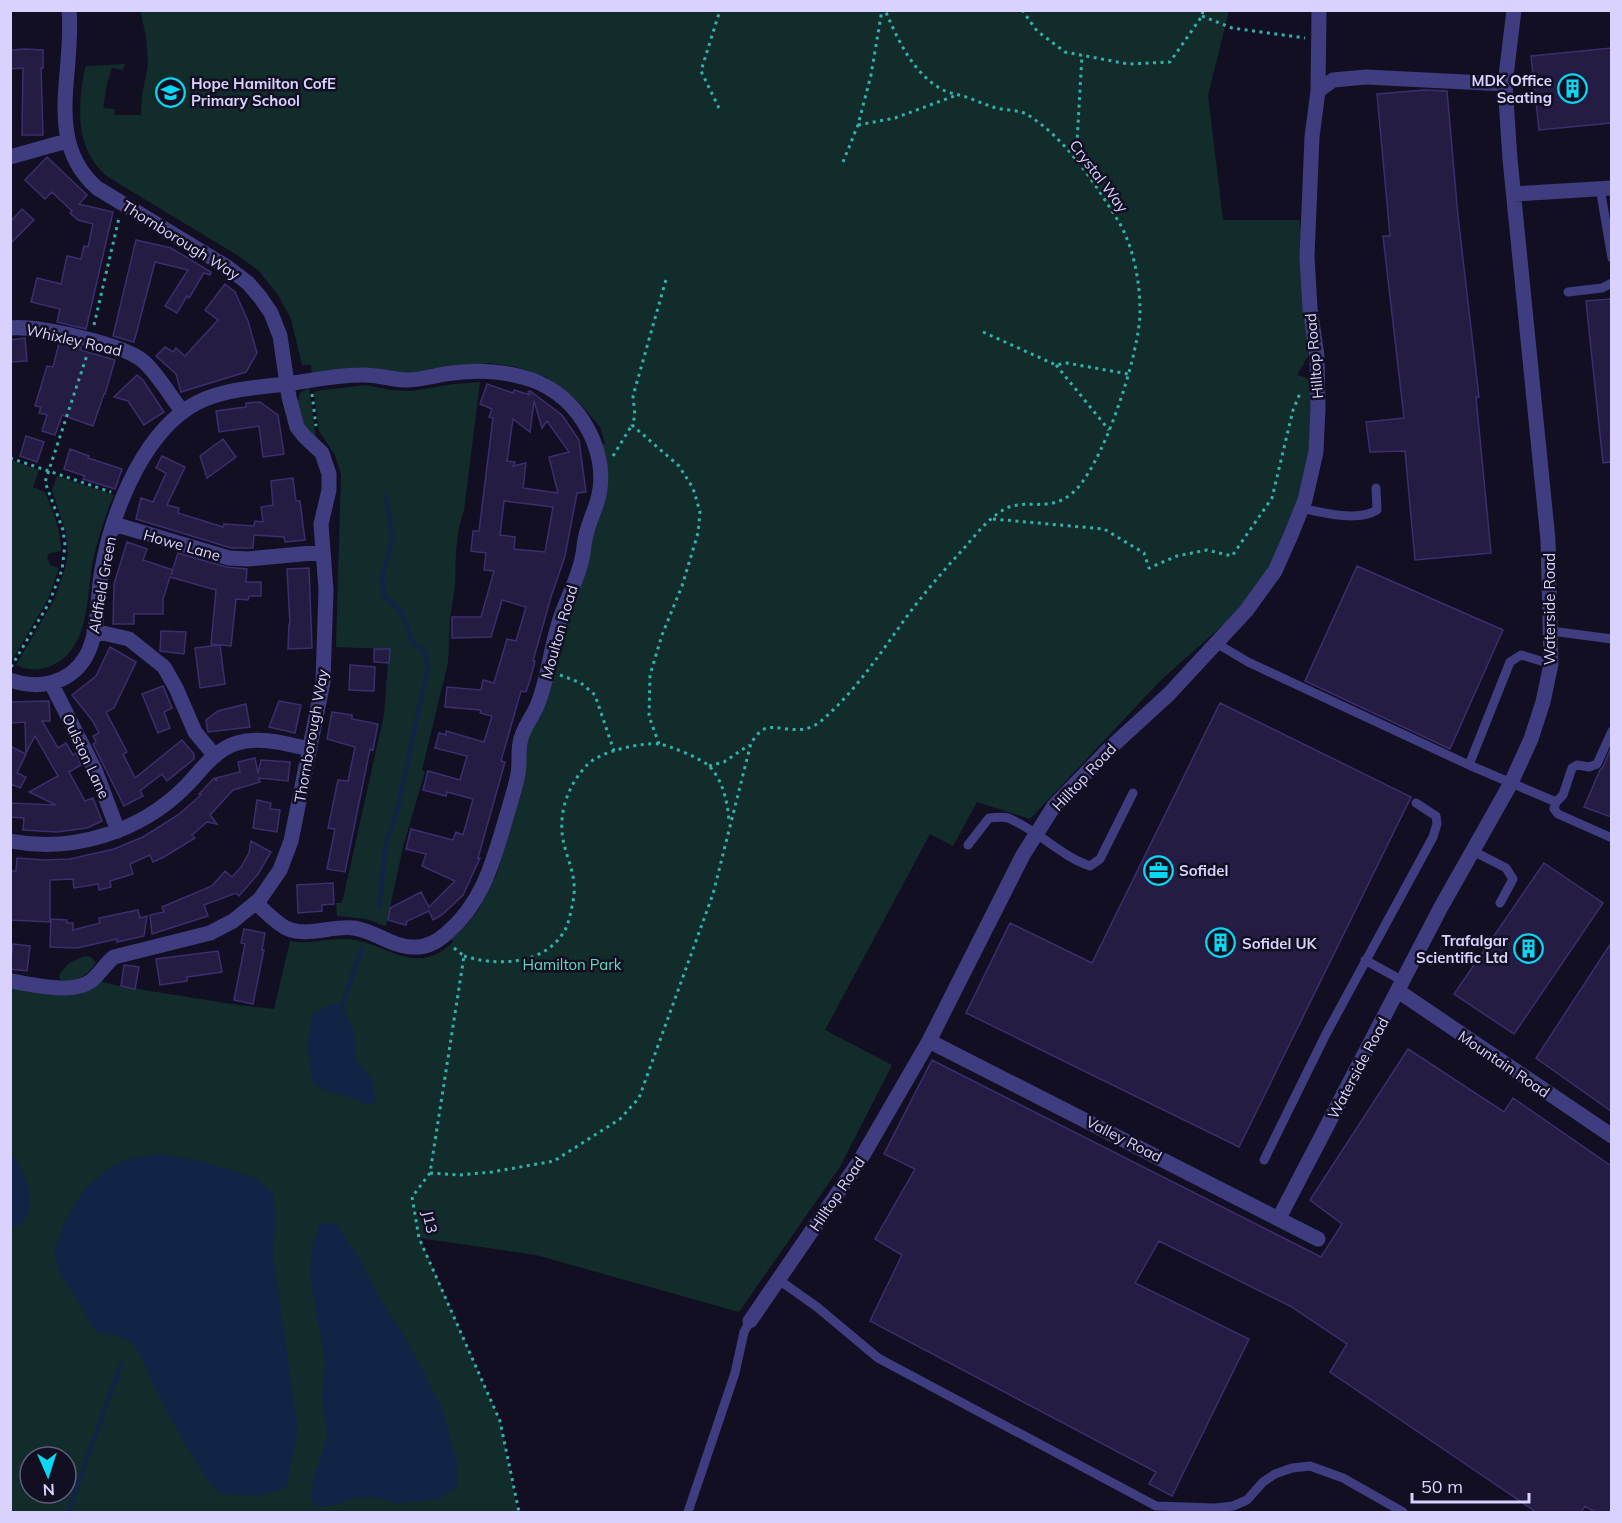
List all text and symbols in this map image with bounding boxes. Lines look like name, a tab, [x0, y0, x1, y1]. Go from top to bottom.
place label: MDK Office Seating	[1471, 71, 1552, 107]
building icon: MDK Office Seating	[1557, 73, 1589, 105]
place label: Hope Hamilton CofE Primary School	[191, 74, 336, 110]
school or university icon: Hope Hamilton CofE Primary School	[154, 76, 186, 108]
street label: Crystal Way	[1066, 136, 1132, 216]
street label: Thornborough Way	[119, 196, 243, 284]
street label: Hilltop Road	[1301, 313, 1327, 399]
street label: Whixley Road	[24, 320, 124, 360]
street label: Howe Lane	[141, 525, 223, 565]
street label: Aldfield Green	[84, 535, 120, 635]
street label: Waterside Road	[1540, 553, 1559, 665]
street label: Moulton Road	[537, 583, 581, 681]
street label: Thornborough Way	[290, 668, 332, 804]
street label: Oulston Lane	[58, 710, 114, 802]
street label: Hilltop Road	[1048, 739, 1120, 815]
office icon: Sofidel	[1142, 854, 1174, 886]
place label: Sofidel	[1179, 861, 1228, 880]
building icon: Sofidel UK	[1205, 927, 1237, 959]
place label: Trafalgar Scientific Ltd	[1416, 931, 1508, 967]
building icon: Trafalgar Scientific Ltd	[1513, 933, 1545, 965]
place label: Sofidel UK	[1242, 934, 1318, 953]
park label: Hamilton Park	[523, 955, 622, 974]
street label: Waterside Road	[1323, 1014, 1393, 1122]
street label: Mountain Road	[1455, 1026, 1553, 1102]
street label: Valley Road	[1083, 1112, 1165, 1166]
street label: Hilltop Road	[805, 1153, 869, 1235]
street label: J13	[418, 1209, 442, 1235]
north arrow	[18, 1445, 78, 1505]
scale bar	[1412, 1466, 1529, 1504]
text: 50 m	[1421, 1475, 1463, 1498]
text: N	[42, 1480, 55, 1500]

